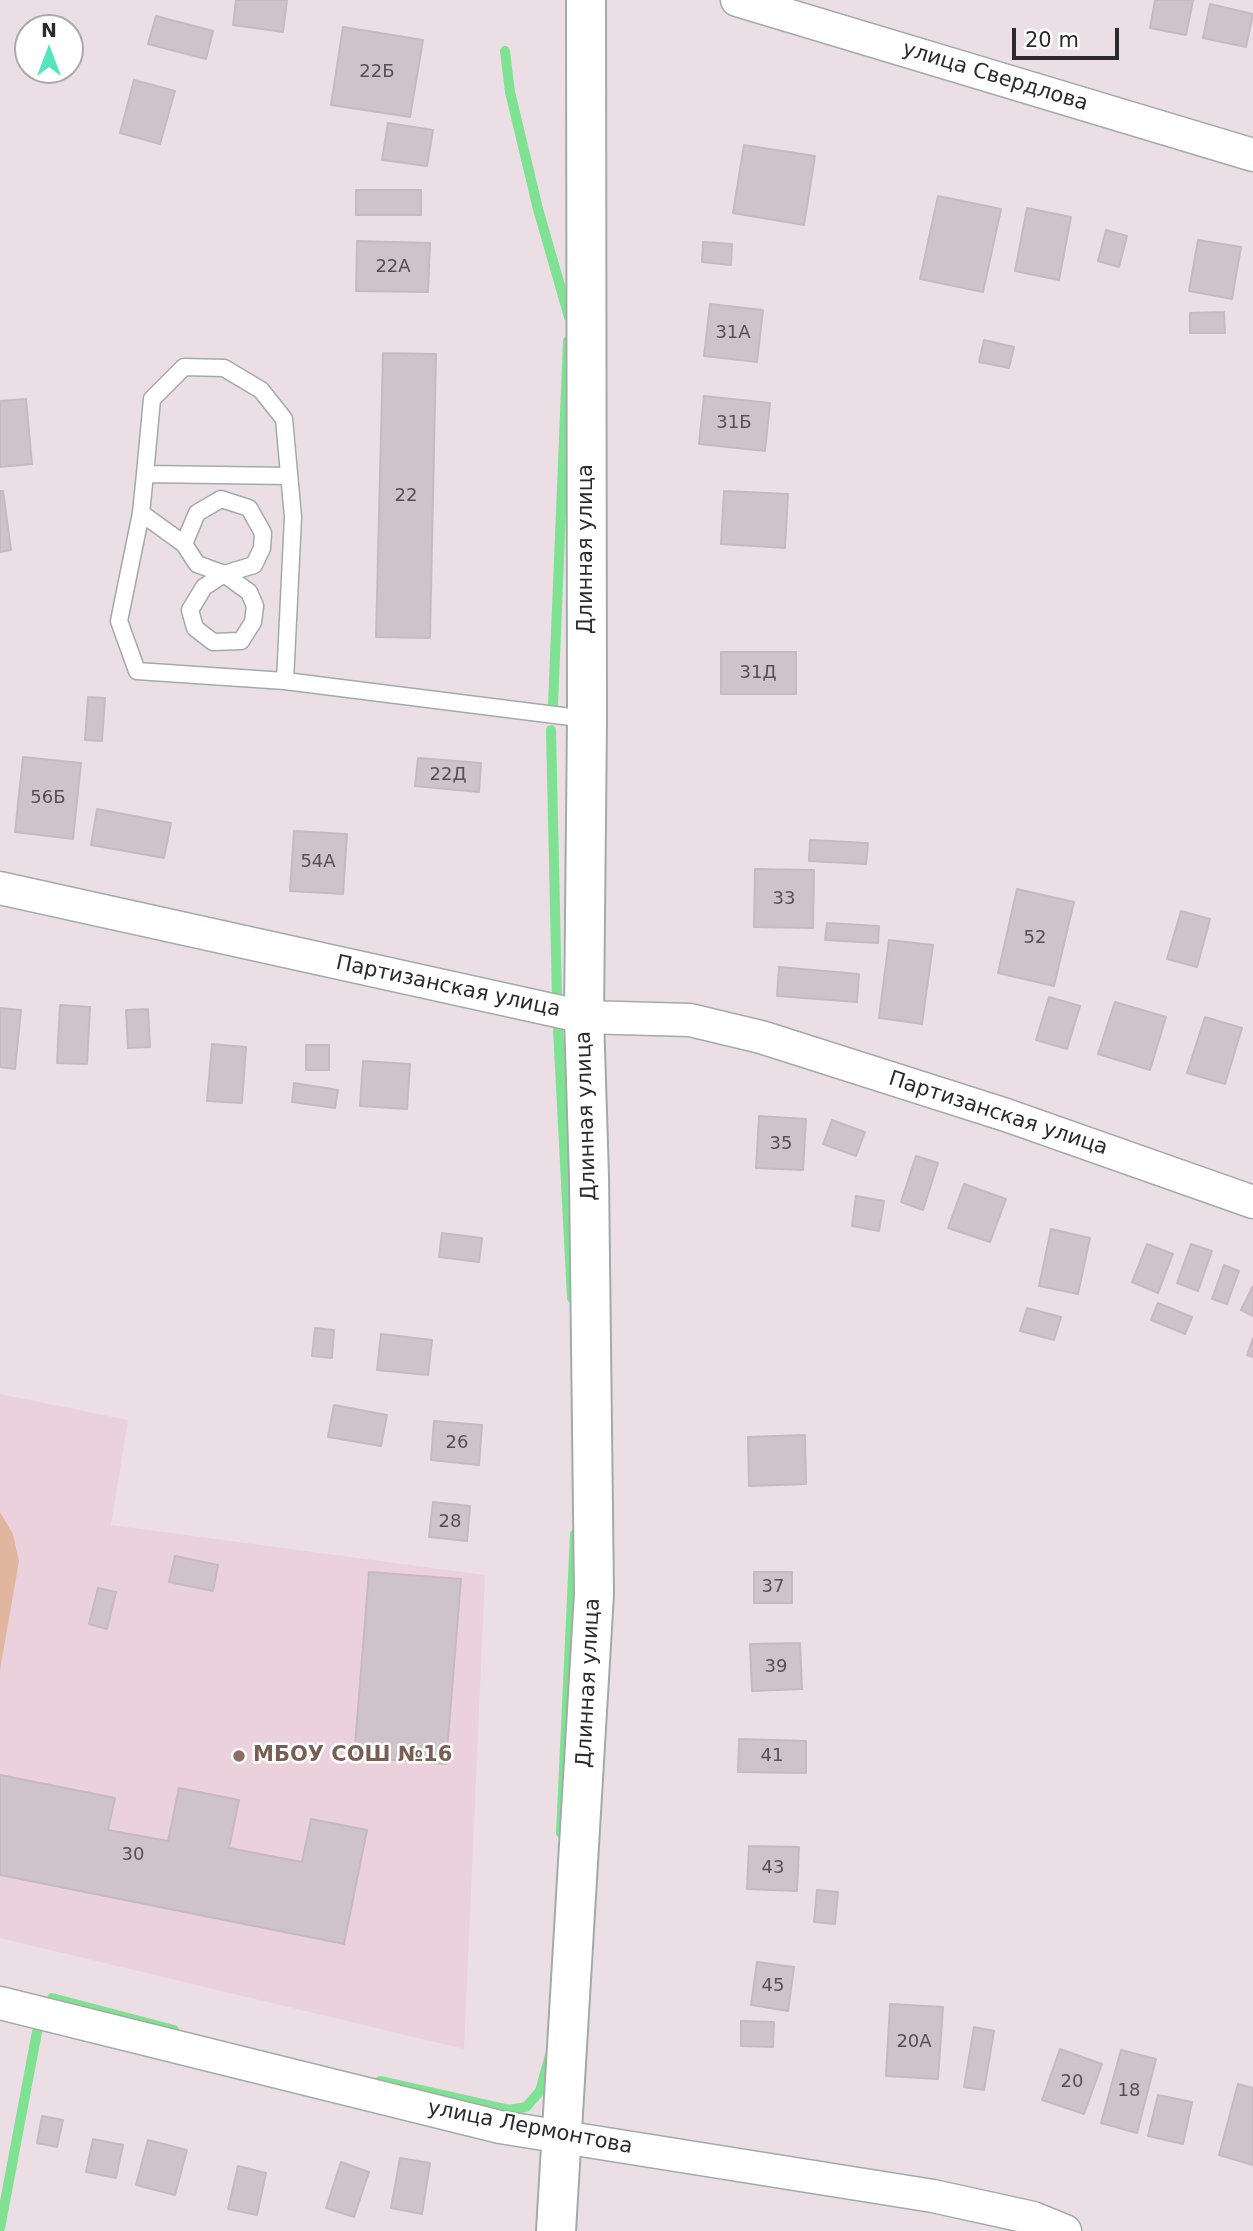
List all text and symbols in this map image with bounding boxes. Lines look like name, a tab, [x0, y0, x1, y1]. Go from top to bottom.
north arrow	[14, 14, 84, 84]
scale bar	[1015, 14, 1122, 58]
text: N	[41, 19, 57, 41]
text: 20 m	[1025, 28, 1079, 52]
street label: улица Свердлова	[899, 37, 1091, 117]
house number: 22Б	[359, 61, 395, 83]
house number: 22А	[375, 256, 411, 278]
house number: 31А	[715, 322, 751, 344]
house number: 31Б	[716, 412, 752, 434]
street label: Длинная улица	[574, 464, 600, 634]
house number: 22	[395, 485, 417, 507]
house number: 31Д	[740, 662, 776, 684]
house number: 22Д	[430, 764, 466, 786]
house number: 56Б	[30, 787, 66, 809]
house number: 54А	[300, 851, 336, 873]
house number: 33	[773, 888, 795, 910]
house number: 52	[1024, 927, 1046, 949]
street label: Партизанская улица	[334, 951, 562, 1023]
street label: Длинная улица	[571, 1031, 603, 1201]
street label: Партизанская улица	[885, 1067, 1111, 1161]
house number: 35	[770, 1133, 792, 1155]
house number: 26	[446, 1432, 468, 1454]
house number: 28	[439, 1511, 461, 1533]
house number: 37	[762, 1576, 784, 1598]
street label: Длинная улица	[572, 1598, 606, 1768]
house number: 39	[765, 1656, 787, 1678]
place label: МБОУ СОШ №16	[253, 1743, 452, 1769]
house number: 41	[761, 1745, 783, 1767]
marker: МБОУ СОШ №16	[231, 1748, 247, 1764]
house number: 30	[122, 1844, 144, 1866]
house number: 43	[762, 1857, 784, 1879]
house number: 45	[762, 1975, 784, 1997]
house number: 20А	[896, 2031, 932, 2053]
house number: 20	[1061, 2071, 1083, 2093]
house number: 18	[1118, 2080, 1140, 2102]
street label: улица Лермонтова	[425, 2096, 635, 2160]

